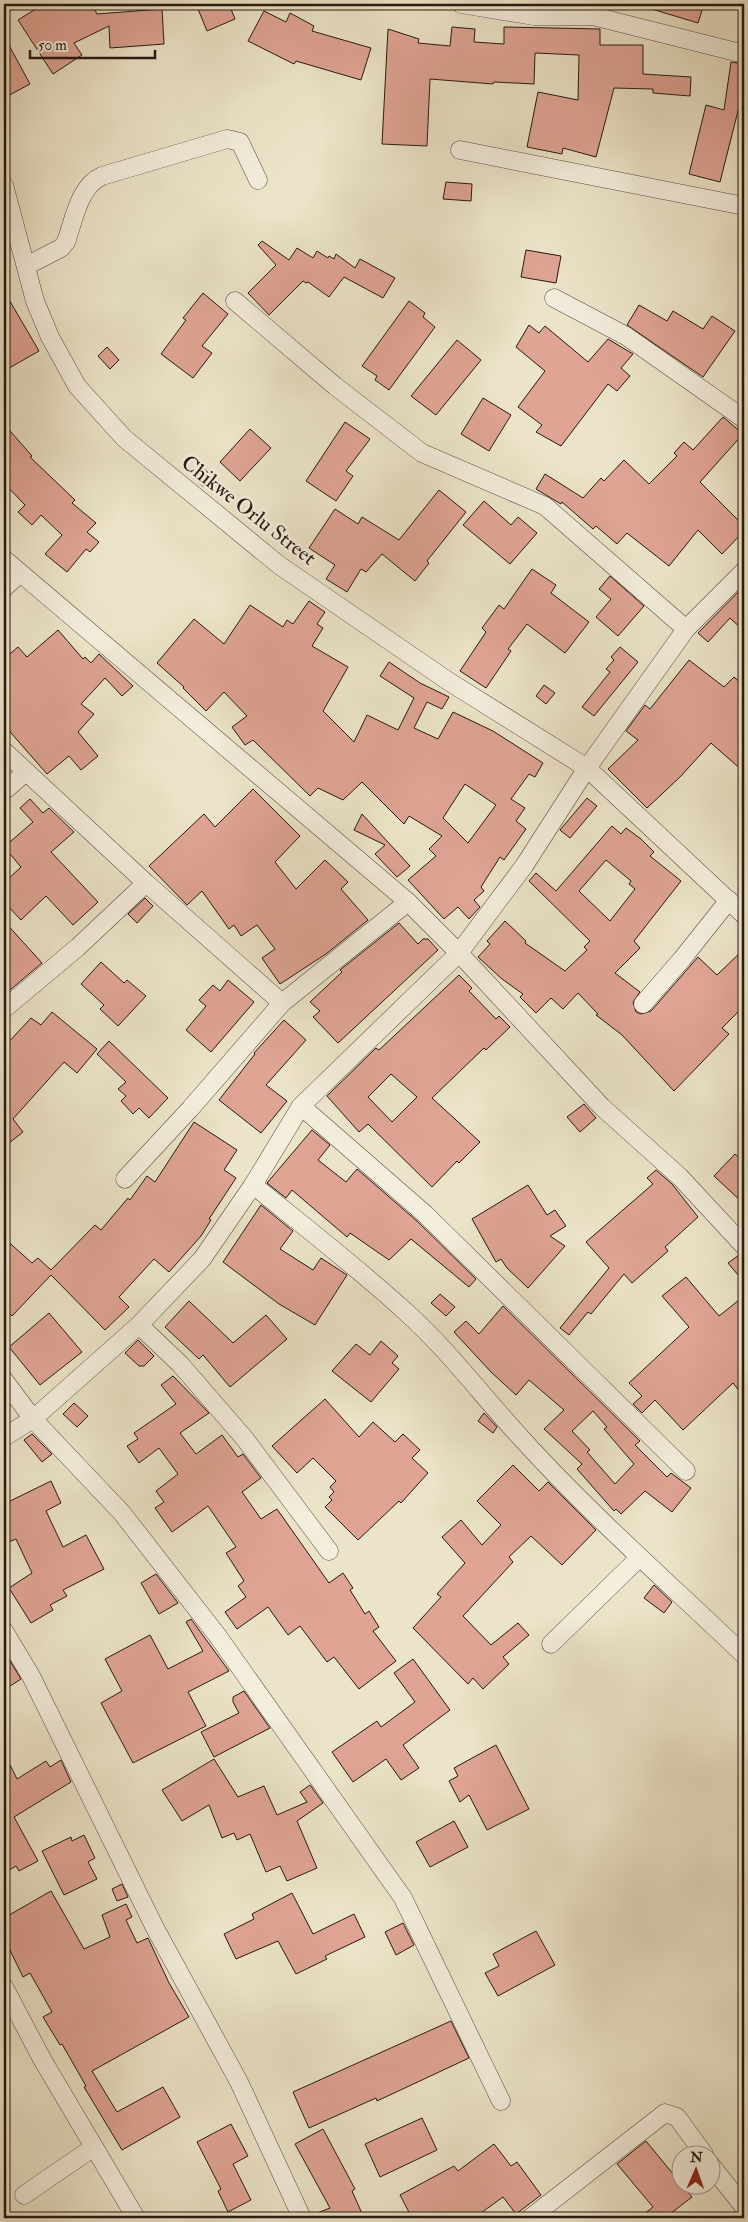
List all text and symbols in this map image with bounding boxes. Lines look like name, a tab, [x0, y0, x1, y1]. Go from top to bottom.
scale bar	[30, 28, 155, 60]
text: 50 m	[38, 36, 67, 55]
street label: Chikwe Orlu Street	[176, 449, 322, 572]
north arrow	[670, 2144, 720, 2194]
text: N	[689, 2149, 703, 2166]

